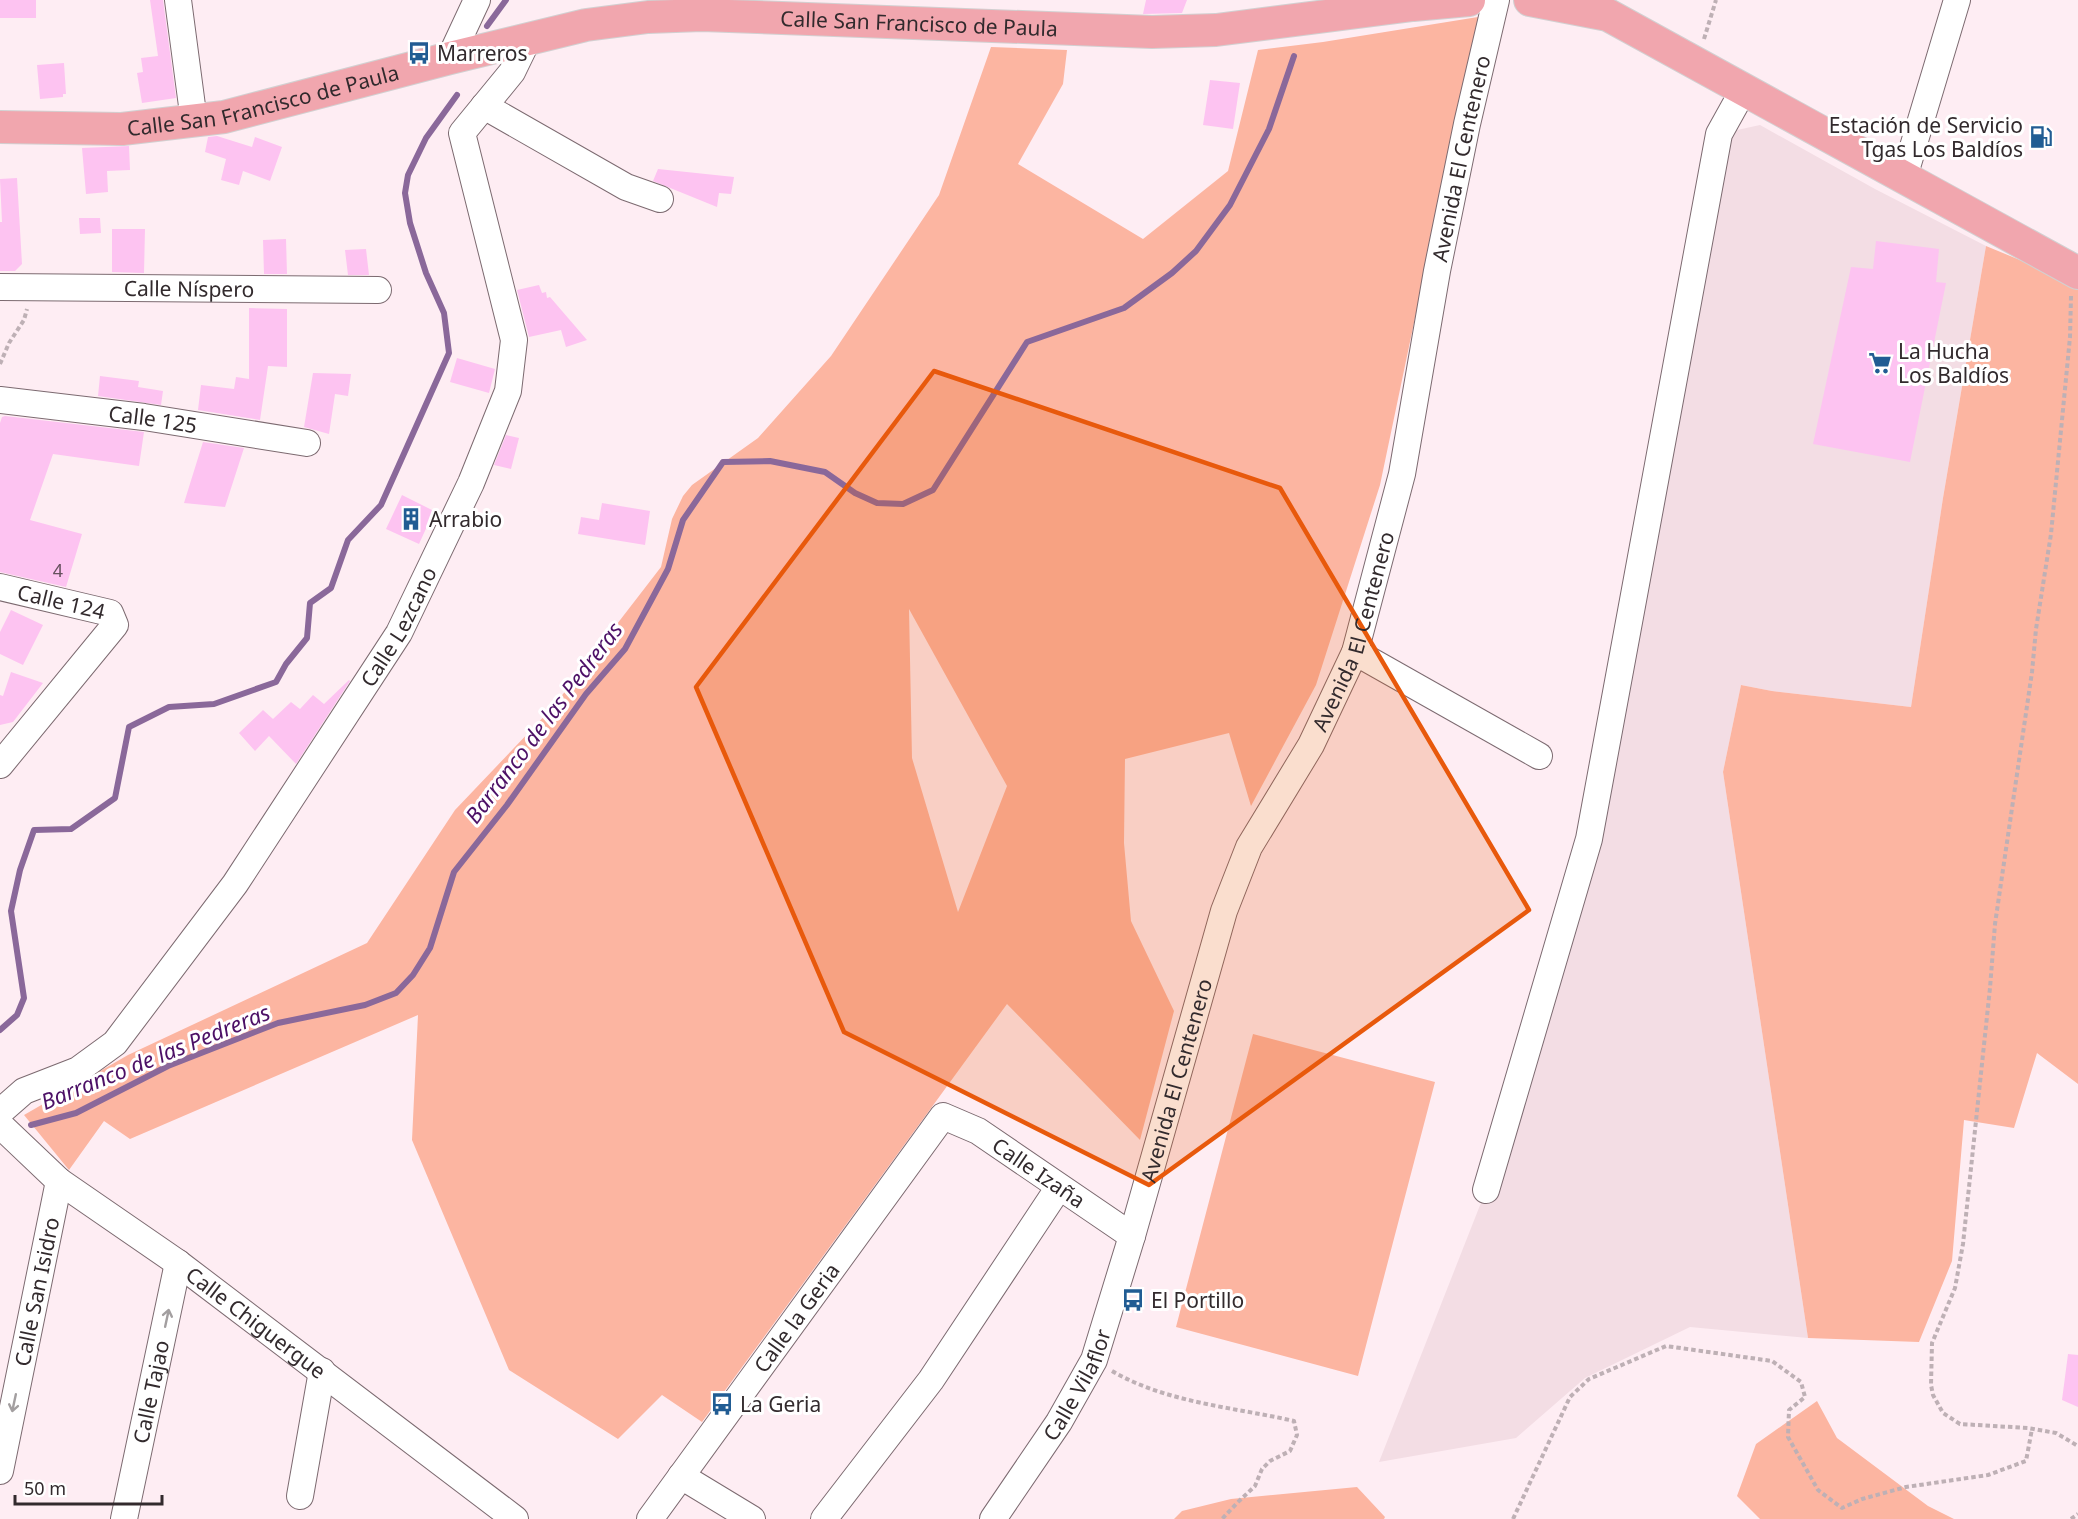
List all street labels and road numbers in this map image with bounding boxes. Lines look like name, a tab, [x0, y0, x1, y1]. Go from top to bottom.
street label: Calle San Francisco de Paula	[780, 4, 1058, 42]
street label: Avenida El Centenero	[1425, 52, 1497, 264]
street label: Calle San Francisco de Paula	[125, 58, 402, 142]
street label: Calle Níspero	[124, 274, 254, 303]
street label: Calle 125	[107, 399, 199, 439]
street label: Avenida El Centenero	[1305, 528, 1400, 736]
street label: Calle Lezcano	[354, 562, 443, 692]
street label: Calle 124	[15, 578, 108, 625]
street label: Avenida El Centenero	[1134, 975, 1218, 1185]
street label: Calle Izaña	[987, 1131, 1091, 1214]
street label: Calle San Isidro	[8, 1215, 65, 1369]
street label: Calle la Geria	[747, 1257, 846, 1378]
street label: Calle Chiguergue	[180, 1260, 332, 1385]
street label: Calle Vilaflor	[1036, 1325, 1117, 1446]
street label: Calle Tajao	[126, 1338, 175, 1446]

